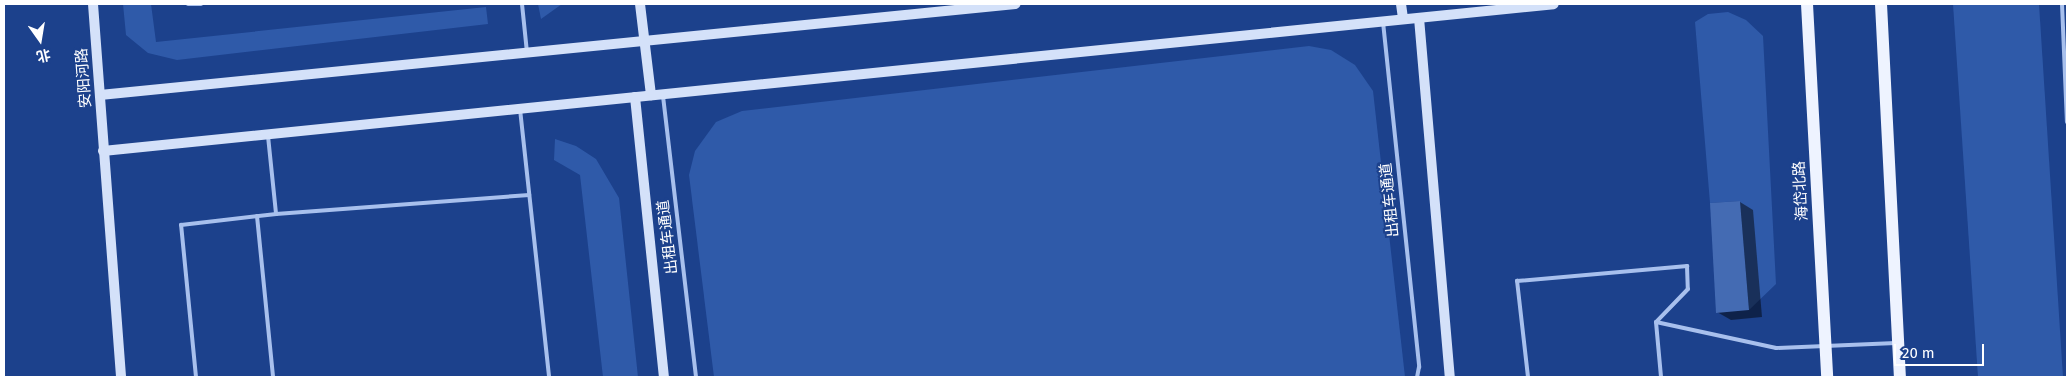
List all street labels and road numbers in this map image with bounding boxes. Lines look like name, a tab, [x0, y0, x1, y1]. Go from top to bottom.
street label: 安阳河路	[73, 47, 95, 109]
street label: 海岱北路	[1790, 161, 1812, 221]
street label: 出租车通道	[1377, 162, 1403, 238]
street label: 出租车通道	[654, 199, 682, 275]

